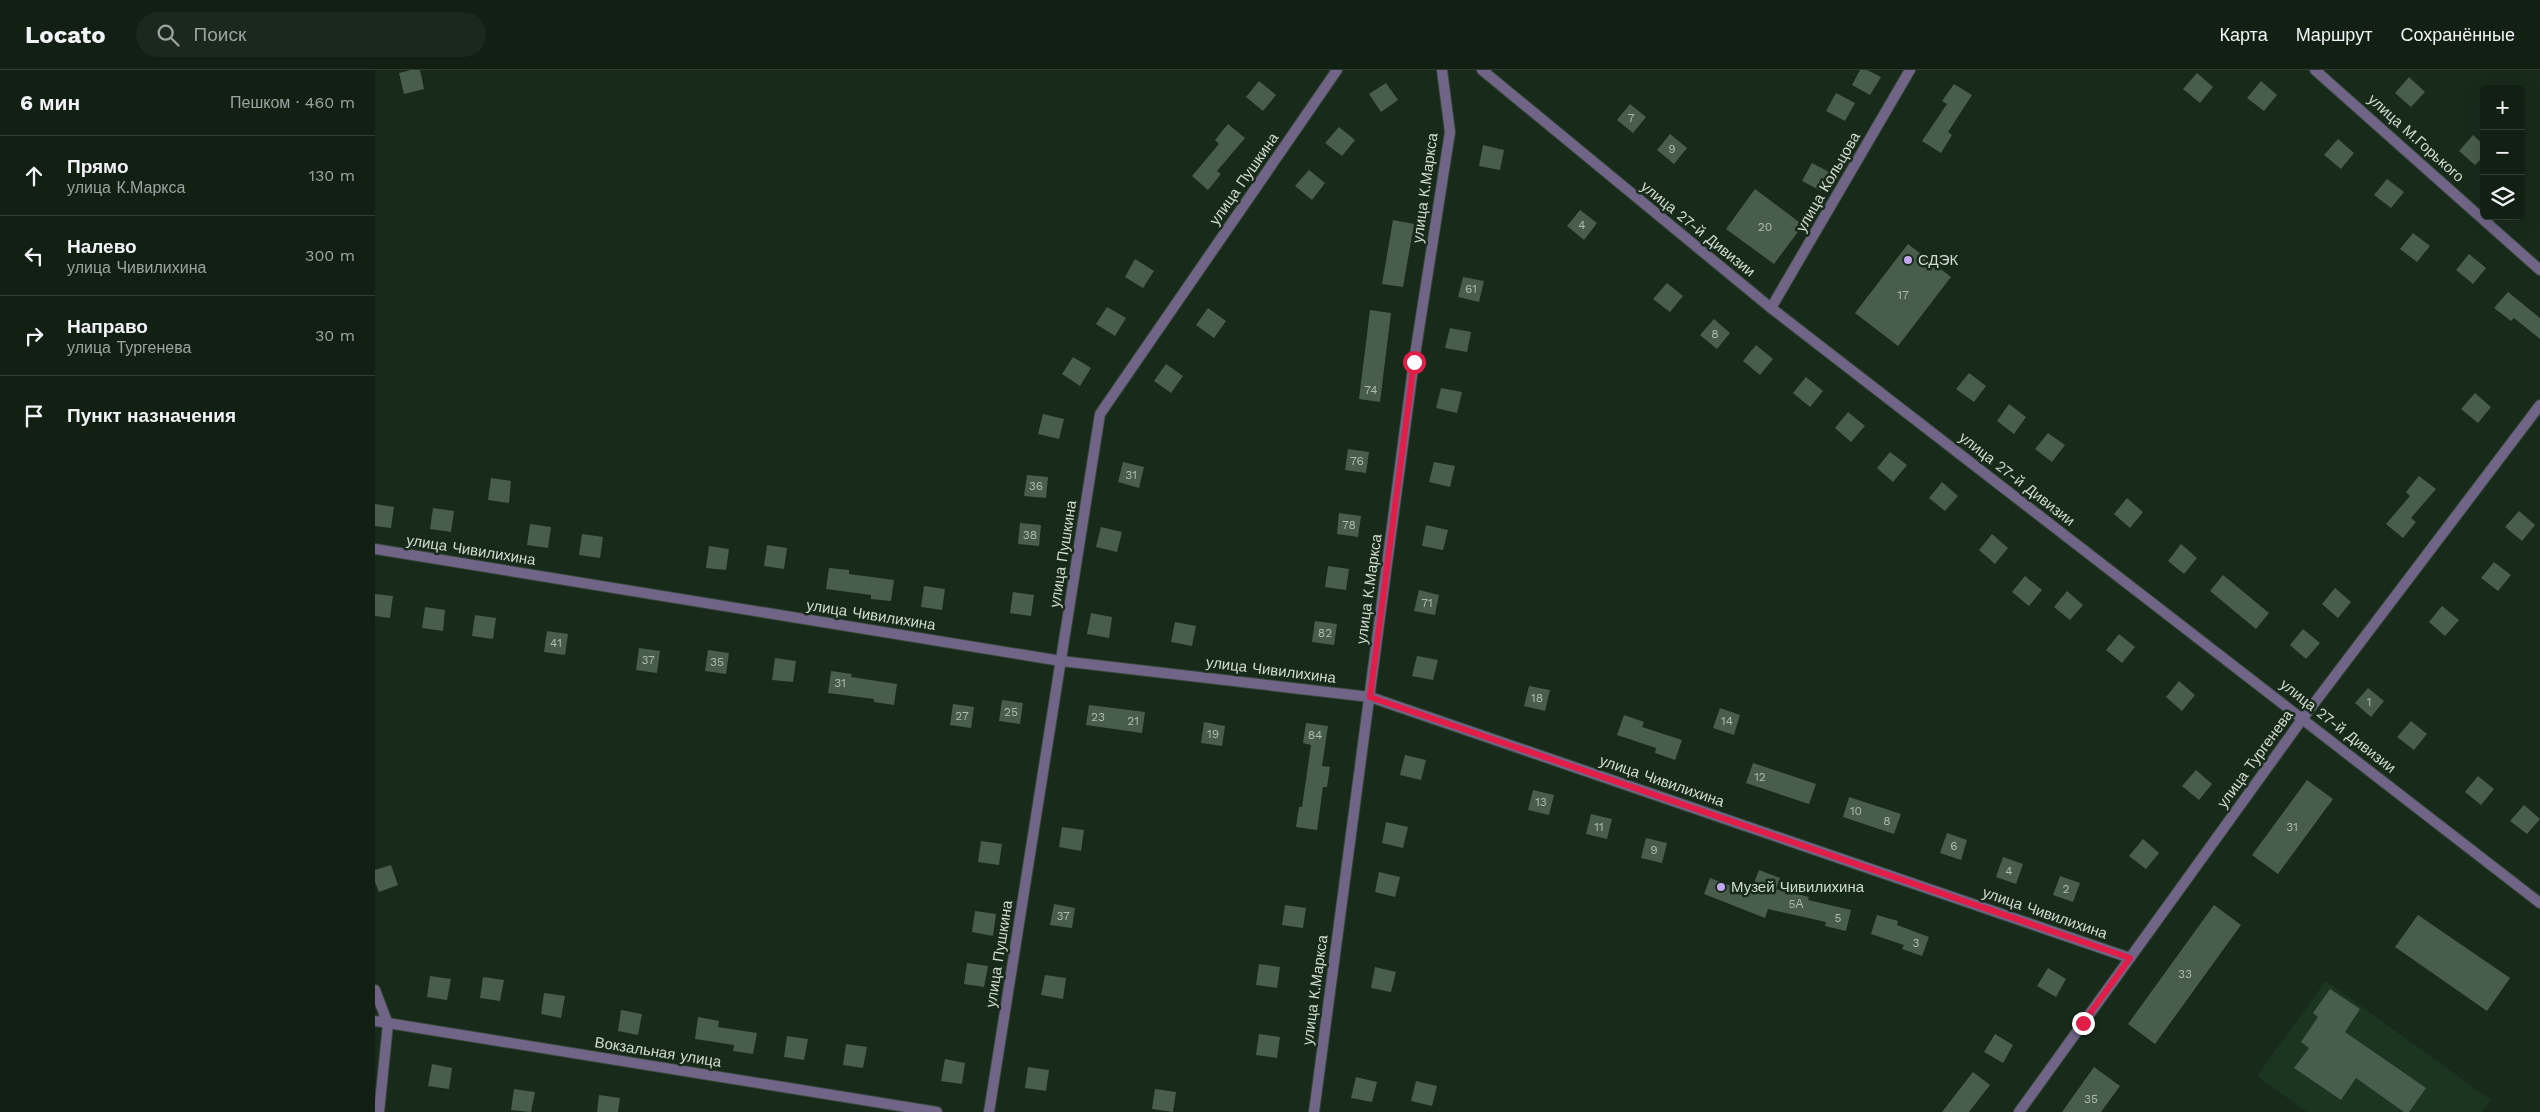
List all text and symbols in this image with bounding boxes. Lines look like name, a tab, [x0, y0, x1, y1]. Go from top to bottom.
search box	[136, 12, 486, 57]
text: Locato	[25, 21, 106, 49]
icon: search	[154, 21, 182, 49]
text: Поиск	[194, 23, 246, 46]
text: Карта	[2220, 24, 2268, 45]
text: Маршрут	[2296, 24, 2372, 45]
text: Сохранённые	[2400, 24, 2515, 45]
map controls	[2480, 85, 2525, 220]
button: +	[2480, 85, 2525, 130]
text: 6 мин	[20, 90, 80, 115]
street label: улица М.Горького	[2364, 90, 2468, 186]
text: Пешком · 460 m	[230, 93, 355, 112]
house number: 7	[1628, 111, 1635, 125]
street label: улица Кольцова	[1792, 128, 1864, 235]
street label: улица Пушкина	[1206, 129, 1283, 228]
button: −	[2480, 130, 2525, 175]
street label: улица К.Маркса	[1408, 131, 1442, 244]
house number: 9	[1668, 142, 1676, 156]
text: Прямо	[67, 155, 129, 178]
icon: ahead	[20, 162, 48, 190]
text: 130 m	[309, 166, 355, 185]
button: layers	[2480, 175, 2525, 220]
street label: улица 27-й Дивизии	[1637, 177, 1759, 281]
text: улица К.Маркса	[67, 178, 185, 197]
house number: 4	[1578, 218, 1586, 232]
house number: 20	[1758, 220, 1772, 234]
text: Налево	[67, 235, 137, 258]
icon: left	[20, 242, 48, 270]
text: 300 m	[305, 246, 355, 265]
place label: СДЭК	[1918, 251, 1958, 269]
marker: СДЭК	[1902, 254, 1914, 266]
text: улица Чивилихина	[67, 258, 206, 277]
house number: 61	[1465, 282, 1477, 296]
house number: 17	[1897, 288, 1909, 302]
text: Направо	[67, 315, 148, 338]
icon: right	[20, 322, 48, 350]
text: 30 m	[315, 326, 355, 345]
house number: 8	[1711, 327, 1719, 341]
text: улица Тургенева	[67, 338, 191, 357]
route start	[1403, 351, 1426, 374]
house number: 74	[1364, 383, 1378, 397]
icon: arrive	[20, 402, 48, 430]
text: Пункт назначения	[67, 404, 236, 427]
street label: улица 27-й Дивизии	[1955, 428, 2079, 530]
house number: 76	[1350, 454, 1364, 468]
house number: 31	[1125, 468, 1137, 482]
house number: 36	[1029, 479, 1043, 493]
street label: улица Пушкина	[1046, 498, 1080, 609]
house number: 78	[1342, 518, 1356, 532]
house number: 38	[1023, 528, 1037, 542]
street label: улица Чивилихина	[405, 531, 538, 569]
street label: улица К.Маркса	[1352, 532, 1386, 645]
street label: улица Чивилихина	[805, 596, 938, 634]
house number: 71	[1421, 596, 1433, 610]
house number: 82	[1318, 626, 1332, 640]
house number: 41	[550, 636, 562, 650]
house number: 37	[641, 653, 655, 667]
street label: улица Чивилихина	[1205, 653, 1338, 687]
house number: 35	[710, 655, 724, 669]
street label: улица 27-й Дивизии	[2276, 675, 2400, 777]
house number: 31	[834, 676, 846, 690]
house number: 18	[1531, 691, 1543, 705]
house number: 1	[2367, 695, 2371, 709]
house number: 25	[1004, 705, 1018, 719]
street label: улица Тургенева	[2213, 706, 2297, 811]
house number: 27	[955, 709, 969, 723]
house number: 23	[1091, 710, 1105, 724]
house number: 21	[1127, 714, 1139, 728]
house number: 14	[1721, 714, 1733, 728]
house number: 19	[1207, 727, 1219, 741]
house number: 84	[1308, 728, 1322, 742]
street label: улица Чивилихина	[1597, 751, 1727, 811]
house number: 12	[1754, 770, 1766, 784]
house number: 13	[1535, 795, 1547, 809]
house number: 10	[1850, 804, 1862, 818]
house number: 8	[1883, 814, 1891, 828]
house number: 11	[1594, 820, 1604, 834]
house number: 31	[2286, 820, 2298, 834]
house number: 6	[1950, 839, 1958, 853]
house number: 9	[1650, 843, 1658, 857]
house number: 4	[2005, 864, 2013, 878]
place label: Музей Чивилихина	[1731, 878, 1865, 896]
marker: Музей Чивилихина	[1715, 881, 1727, 893]
house number: 2	[2063, 882, 2070, 896]
street label: улица Чивилихина	[1980, 883, 2110, 943]
house number: 5А	[1789, 897, 1804, 911]
street label: улица Пушкина	[982, 898, 1016, 1009]
house number: 37	[1056, 909, 1070, 923]
house number: 5	[1835, 911, 1842, 925]
street label: улица К.Маркса	[1298, 933, 1332, 1046]
house number: 3	[1913, 936, 1920, 950]
house number: 33	[2178, 967, 2192, 981]
route end	[2072, 1012, 2095, 1035]
street label: Вокзальная улица	[593, 1033, 723, 1071]
house number: 35	[2084, 1092, 2098, 1106]

